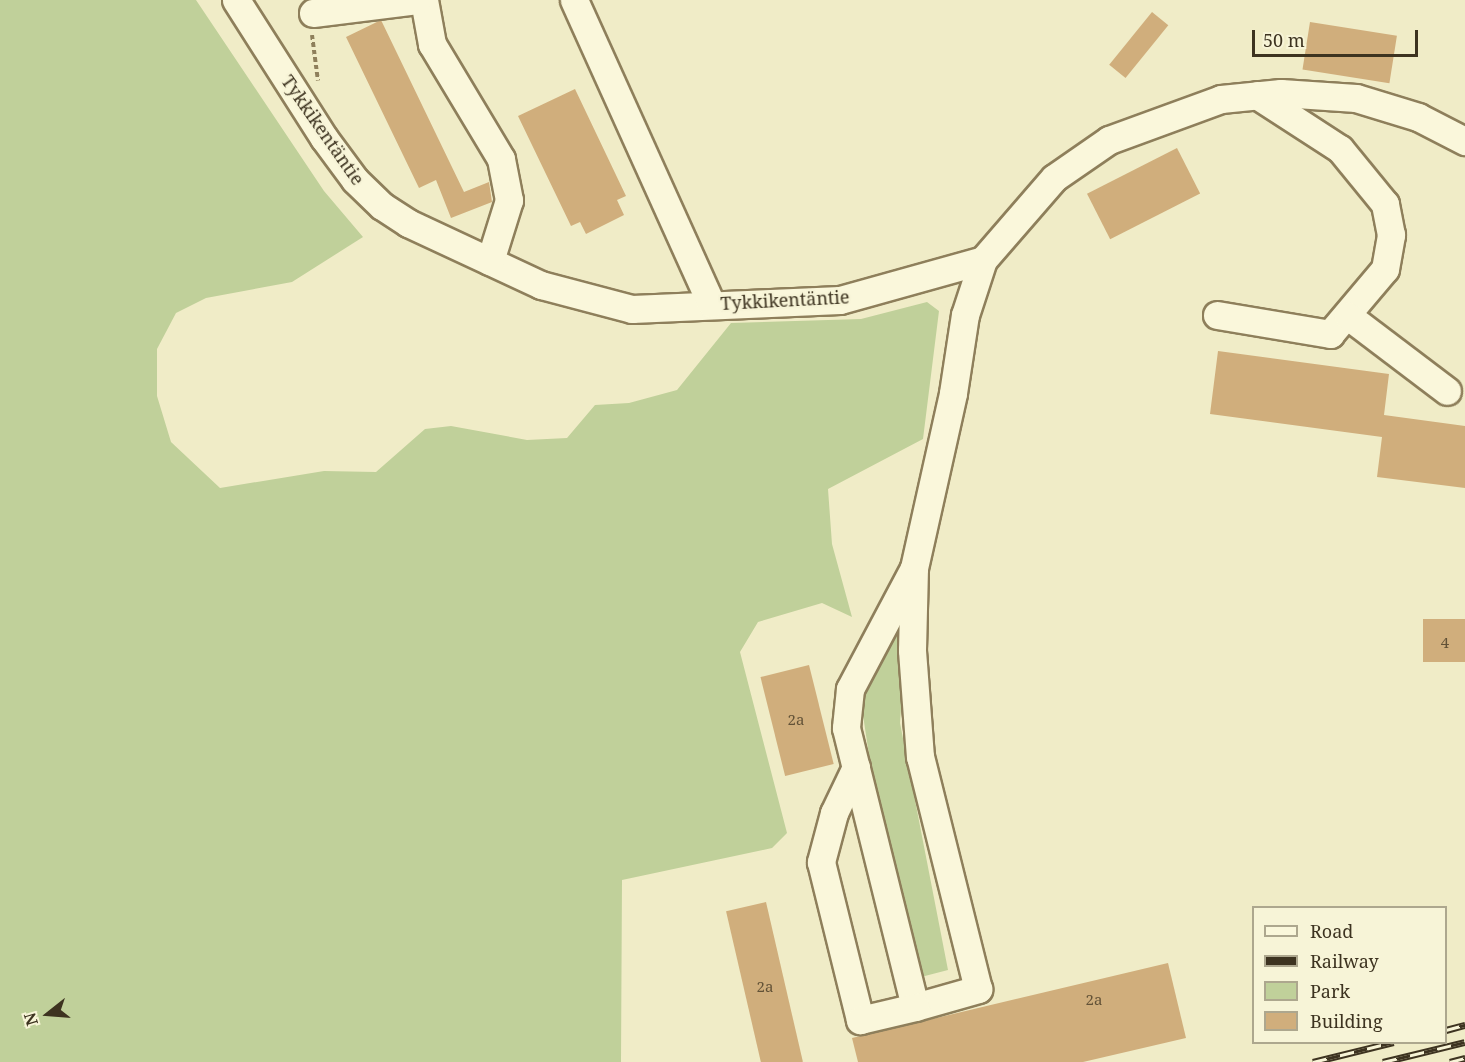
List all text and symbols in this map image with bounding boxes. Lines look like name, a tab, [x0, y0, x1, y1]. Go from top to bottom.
scale bar	[1255, 18, 1422, 56]
text: 50 m	[1263, 28, 1305, 52]
street label: Tykkikentäntie	[277, 71, 369, 189]
street label: Tykkikentäntie	[720, 286, 850, 314]
house number: 4	[1441, 634, 1449, 652]
house number: 2a	[788, 711, 804, 729]
legend	[1252, 906, 1447, 1044]
text: Road	[1310, 919, 1353, 943]
text: Railway	[1310, 949, 1379, 973]
house number: 2a	[757, 978, 773, 996]
text: Park	[1310, 979, 1350, 1003]
north arrow	[18, 984, 78, 1044]
house number: 2a	[1086, 991, 1102, 1009]
text: Building	[1310, 1009, 1383, 1033]
text: N	[18, 1010, 43, 1029]

